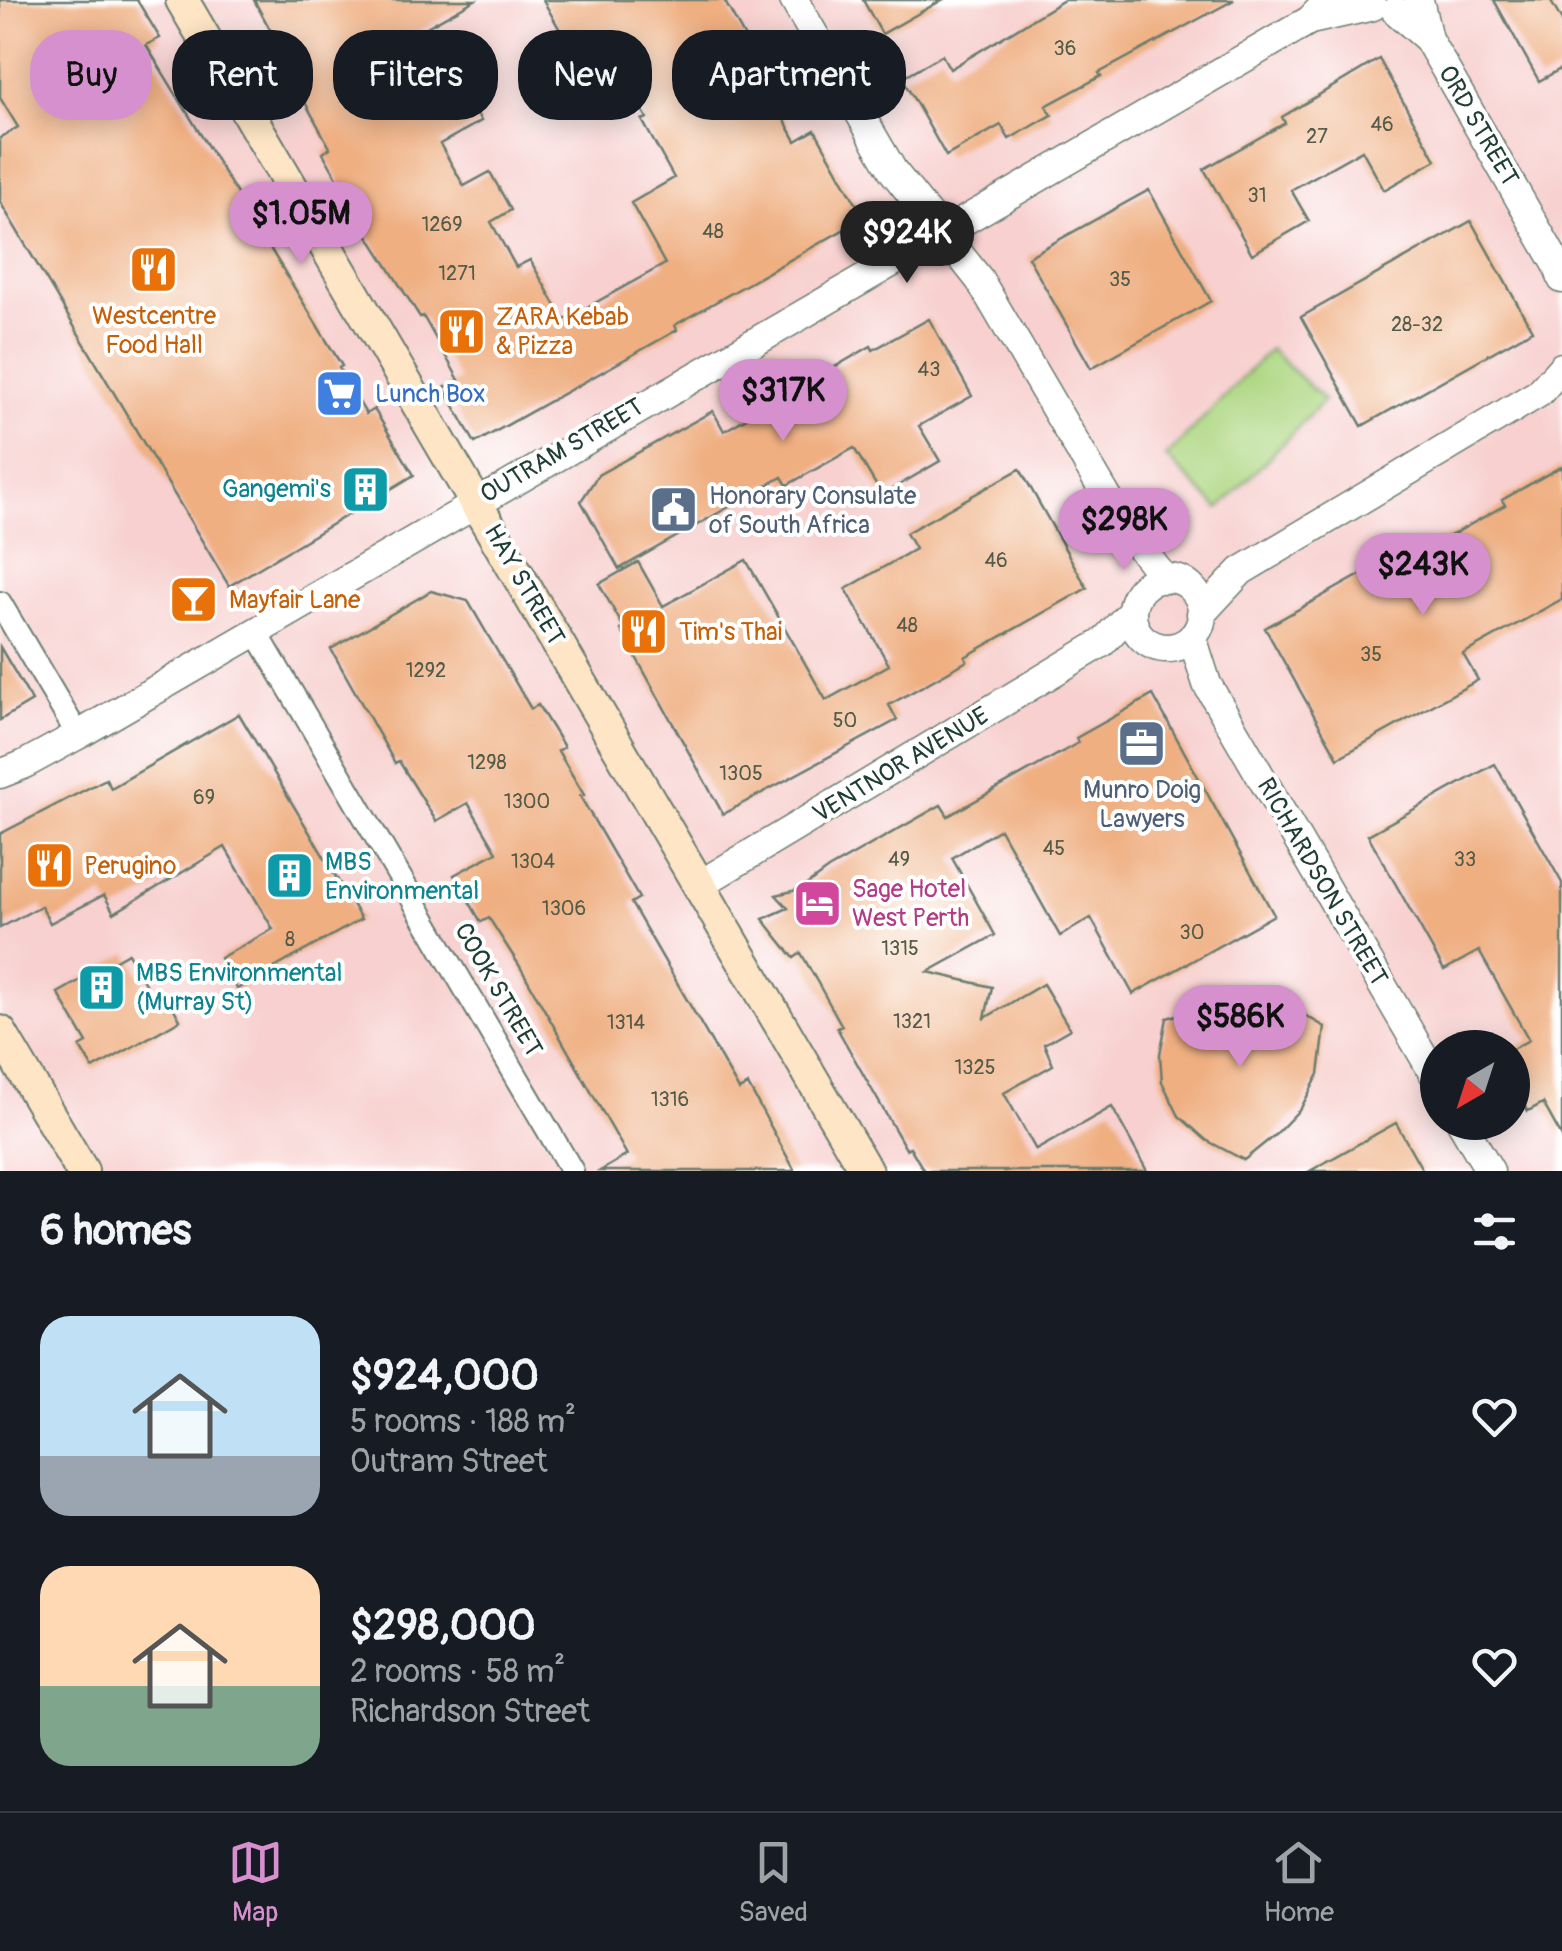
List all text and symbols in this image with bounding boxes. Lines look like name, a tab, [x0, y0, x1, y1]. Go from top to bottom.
chip: Buy	[30, 30, 152, 120]
chip: Rent	[172, 30, 313, 120]
chip: Filters	[333, 30, 498, 120]
chip: New	[518, 30, 652, 120]
chip: Apartment	[672, 30, 906, 120]
house number: 36	[1054, 36, 1076, 61]
street label: ORD STREET	[1431, 60, 1525, 192]
house number: 46	[1370, 112, 1394, 137]
house number: 27	[1306, 124, 1328, 149]
pin: $1.05M	[220, 182, 382, 267]
house number: 31	[1248, 183, 1266, 208]
text: $1.05M	[251, 194, 351, 234]
pin: $924K	[837, 201, 977, 286]
house number: 1269	[422, 212, 462, 237]
text: $924K	[862, 213, 952, 253]
house number: 48	[702, 219, 724, 244]
restaurant icon: Westcentre Food Hall	[128, 244, 180, 296]
house number: 1271	[438, 261, 476, 286]
house number: 35	[1109, 267, 1131, 292]
place label: Westcentre Food Hall	[92, 301, 217, 361]
place label: ZARA Kebab & Pizza	[496, 302, 629, 362]
restaurant icon: ZARA Kebab & Pizza	[435, 305, 487, 357]
house number: 28-32	[1391, 312, 1443, 337]
house number: 43	[918, 357, 940, 382]
pin: $317K	[713, 359, 853, 444]
supermarket icon: Lunch Box	[314, 368, 366, 420]
text: $317K	[741, 371, 825, 411]
place label: Lunch Box	[375, 379, 486, 410]
street label: OUTRAM STREET	[475, 392, 649, 510]
building icon: Gangemi's	[340, 463, 392, 515]
place label: Gangemi's	[222, 474, 331, 505]
place label: Honorary Consulate of South Africa	[709, 481, 917, 541]
public building icon: Honorary Consulate of South Africa	[648, 484, 700, 536]
pin: $298K	[1054, 488, 1194, 573]
text: $298K	[1080, 500, 1168, 540]
street label: HAY STREET	[477, 519, 571, 651]
pin: $243K	[1353, 533, 1493, 618]
text: $243K	[1378, 545, 1468, 585]
house number: 46	[984, 548, 1008, 573]
bar icon: Mayfair Lane	[168, 574, 220, 626]
place label: Mayfair Lane	[229, 585, 361, 616]
restaurant icon: Tim's Thai	[618, 606, 670, 658]
house number: 48	[896, 613, 918, 638]
place label: Tim's Thai	[679, 617, 782, 648]
house number: 35	[1360, 642, 1382, 667]
house number: 1292	[406, 658, 446, 683]
street label: VENTNOR AVENUE	[807, 700, 995, 830]
house number: 50	[833, 708, 857, 733]
office icon: Munro Doig Lawyers	[1116, 718, 1168, 770]
house number: 1298	[467, 750, 507, 775]
house number: 1305	[719, 761, 763, 786]
street label: RICHARDSON STREET	[1250, 773, 1394, 991]
place label: Munro Doig Lawyers	[1083, 775, 1201, 835]
house number: 69	[193, 785, 215, 810]
house number: 1300	[504, 789, 550, 814]
house number: 45	[1043, 836, 1065, 861]
restaurant icon: Perugino	[23, 840, 75, 892]
place label: MBS Environmental	[325, 847, 479, 907]
house number: 49	[888, 847, 910, 872]
house number: 33	[1454, 847, 1476, 872]
house number: 1304	[511, 849, 556, 874]
building icon: MBS Environmental	[264, 850, 316, 902]
place label: Perugino	[84, 851, 176, 882]
place label: Sage Hotel West Perth	[852, 874, 969, 934]
hotel icon: Sage Hotel West Perth	[791, 877, 843, 929]
house number: 1306	[542, 896, 586, 921]
street label: COOK STREET	[447, 918, 549, 1063]
house number: 30	[1180, 920, 1204, 945]
house number: 8	[285, 927, 295, 952]
house number: 1315	[881, 936, 919, 961]
place label: MBS Environmental (Murray St)	[136, 958, 342, 1018]
building icon: MBS Environmental (Murray St)	[75, 961, 127, 1013]
pin: $586K	[1170, 985, 1310, 1070]
text: $586K	[1196, 997, 1284, 1037]
house number: 1321	[893, 1009, 931, 1034]
house number: 1314	[607, 1010, 646, 1035]
north arrow	[1420, 1030, 1530, 1140]
map controls	[1420, 1030, 1530, 1140]
house number: 1325	[955, 1055, 996, 1080]
house number: 1316	[651, 1087, 689, 1112]
icon: filters	[1467, 1204, 1522, 1259]
text: 6 homes	[40, 1205, 191, 1257]
text: $924,000	[350, 1350, 539, 1402]
icon: home	[120, 1356, 240, 1476]
icon: heart	[1467, 1389, 1522, 1444]
text: 5 rooms · 188 m²	[350, 1402, 576, 1442]
text: Outram Street	[350, 1442, 548, 1482]
text: $298,000	[350, 1600, 536, 1652]
icon: home	[120, 1606, 240, 1726]
icon: heart	[1467, 1639, 1522, 1694]
text: 2 rooms · 58 m²	[350, 1652, 565, 1692]
text: Richardson Street	[350, 1692, 590, 1732]
tab: Map	[228, 1835, 283, 1930]
tab: Saved	[738, 1835, 808, 1930]
tab: Home	[1264, 1835, 1334, 1930]

